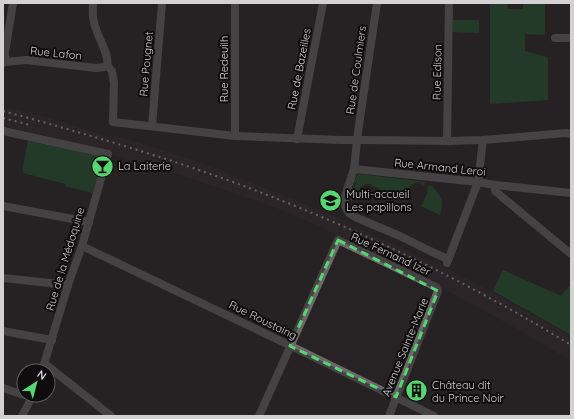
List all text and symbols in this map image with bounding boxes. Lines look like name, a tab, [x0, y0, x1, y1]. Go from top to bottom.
street label: Rue de Coulmiers	[343, 25, 369, 115]
street label: Rue de Bazeilles	[284, 27, 314, 111]
street label: Rue Pougnet	[136, 31, 156, 97]
street label: Rue Redeuilh	[217, 36, 231, 102]
street label: Rue Lafon	[30, 43, 82, 63]
street label: Rue Edison	[430, 44, 444, 100]
bar icon: La Laiterie	[90, 153, 116, 179]
street label: Rue Armand Leroi	[394, 155, 486, 179]
place label: La Laiterie	[118, 159, 171, 173]
school or university icon: Multi-accueil Les papillons	[317, 187, 343, 213]
place label: Multi-accueil Les papillons	[346, 187, 412, 214]
street label: Rue de la Médoquine	[43, 206, 87, 312]
street label: Rue Fernand Izer	[349, 229, 434, 279]
street label: Avenue Sainte-Marie	[379, 296, 431, 398]
street label: Rue Roustaing	[227, 297, 299, 343]
north arrow	[16, 363, 56, 403]
text: N	[34, 367, 49, 383]
building icon: Château dit du Prince Noir	[403, 378, 429, 404]
place label: Château dit du Prince Noir	[432, 378, 505, 405]

